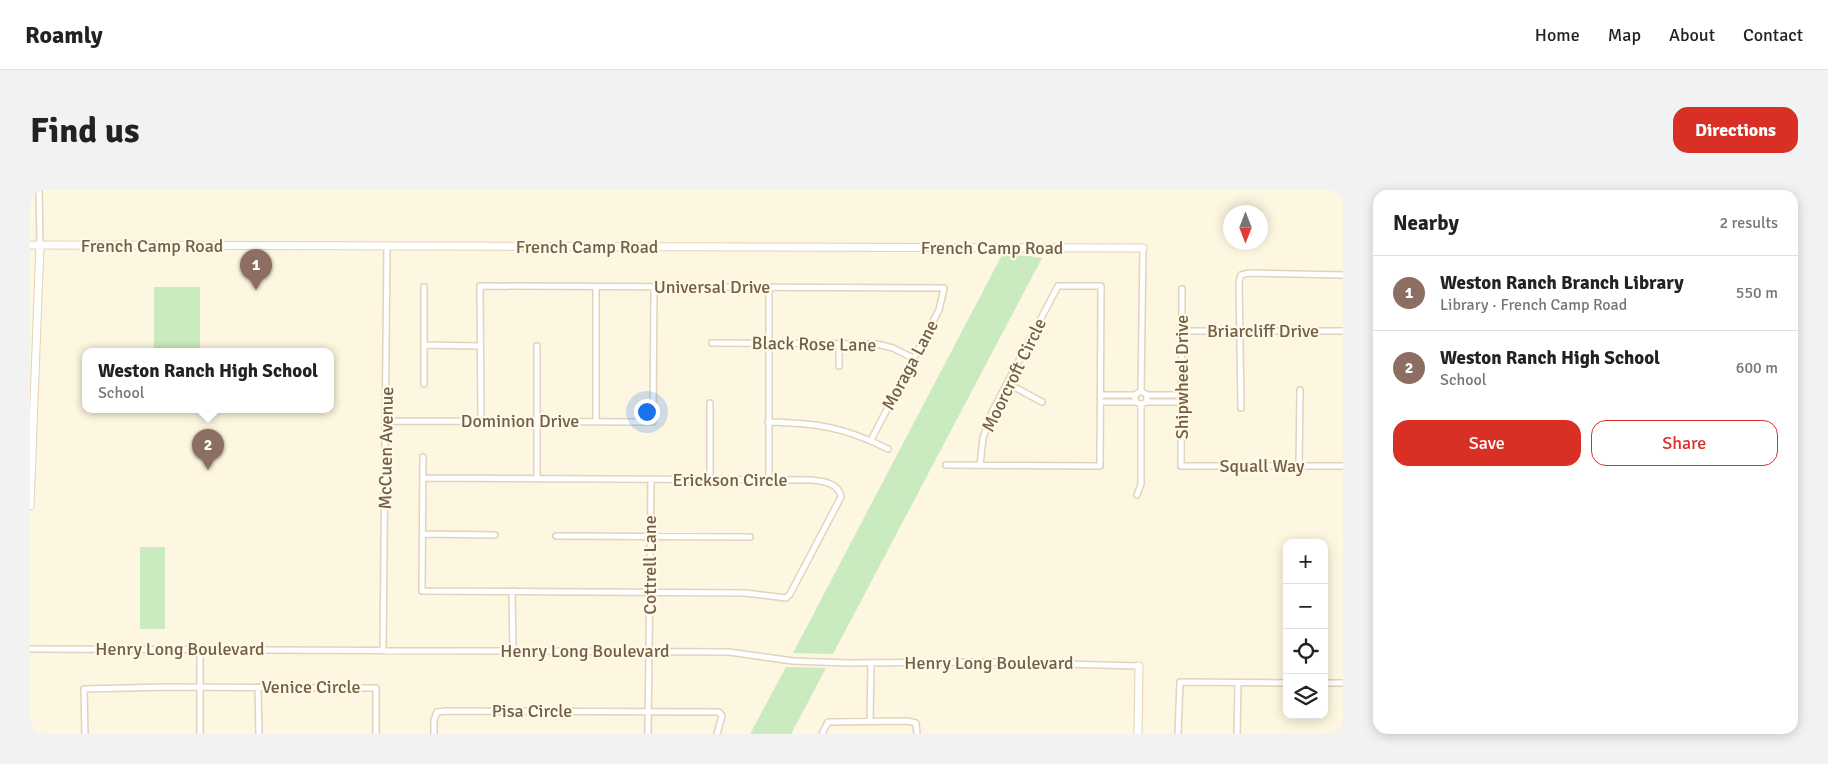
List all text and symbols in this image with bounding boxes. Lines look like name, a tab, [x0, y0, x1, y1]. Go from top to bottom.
text: Roamly	[25, 20, 103, 50]
text: Home	[1535, 24, 1580, 46]
text: Map	[1608, 24, 1641, 46]
text: About	[1669, 24, 1715, 46]
text: Contact	[1743, 24, 1803, 46]
button: Directions	[1673, 107, 1798, 153]
text: Find us	[30, 109, 140, 152]
north arrow	[1223, 205, 1268, 250]
text: Nearby	[1393, 210, 1459, 236]
text: 2 results	[1719, 213, 1778, 233]
street label: French Camp Road	[81, 235, 223, 257]
street label: French Camp Road	[516, 236, 658, 258]
street label: French Camp Road	[921, 237, 1063, 259]
pin: 1	[240, 249, 272, 290]
text: Weston Ranch Branch Library	[1440, 271, 1684, 295]
street label: Universal Drive	[654, 276, 770, 298]
text: 1	[1405, 283, 1413, 303]
text: 550 m	[1736, 283, 1778, 303]
text: Library · French Camp Road	[1440, 295, 1627, 315]
street label: Moorcroft Circle	[977, 315, 1051, 435]
street label: Shipwheel Drive	[1171, 315, 1193, 439]
street label: Moraga Lane	[877, 316, 943, 414]
street label: Briarcliff Drive	[1207, 320, 1319, 342]
street label: Black Rose Lane	[751, 332, 877, 356]
text: Weston Ranch High School	[1440, 346, 1660, 370]
popup	[82, 348, 334, 413]
text: 2	[1405, 358, 1413, 378]
text: 600 m	[1736, 358, 1778, 378]
text: Weston Ranch High School	[98, 359, 318, 383]
text: School	[1440, 370, 1486, 390]
text: School	[98, 383, 144, 403]
street label: McCuen Avenue	[374, 386, 398, 510]
your location	[634, 399, 660, 425]
street label: Dominion Drive	[461, 410, 579, 432]
button: Save	[1393, 420, 1581, 466]
button: Share	[1591, 420, 1778, 466]
pin: 2	[192, 429, 224, 470]
street label: Squall Way	[1220, 455, 1305, 477]
street label: Erickson Circle	[672, 469, 788, 491]
street label: Cottrell Lane	[639, 515, 661, 615]
map controls	[1283, 539, 1328, 719]
button: +	[1283, 539, 1328, 584]
button: −	[1283, 584, 1328, 629]
button: locate	[1283, 629, 1328, 674]
street label: Henry Long Boulevard	[95, 638, 265, 660]
street label: Henry Long Boulevard	[500, 640, 670, 662]
street label: Henry Long Boulevard	[904, 652, 1074, 674]
button: layers	[1283, 674, 1328, 719]
street label: Venice Circle	[261, 676, 361, 698]
street label: Pisa Circle	[492, 700, 572, 722]

